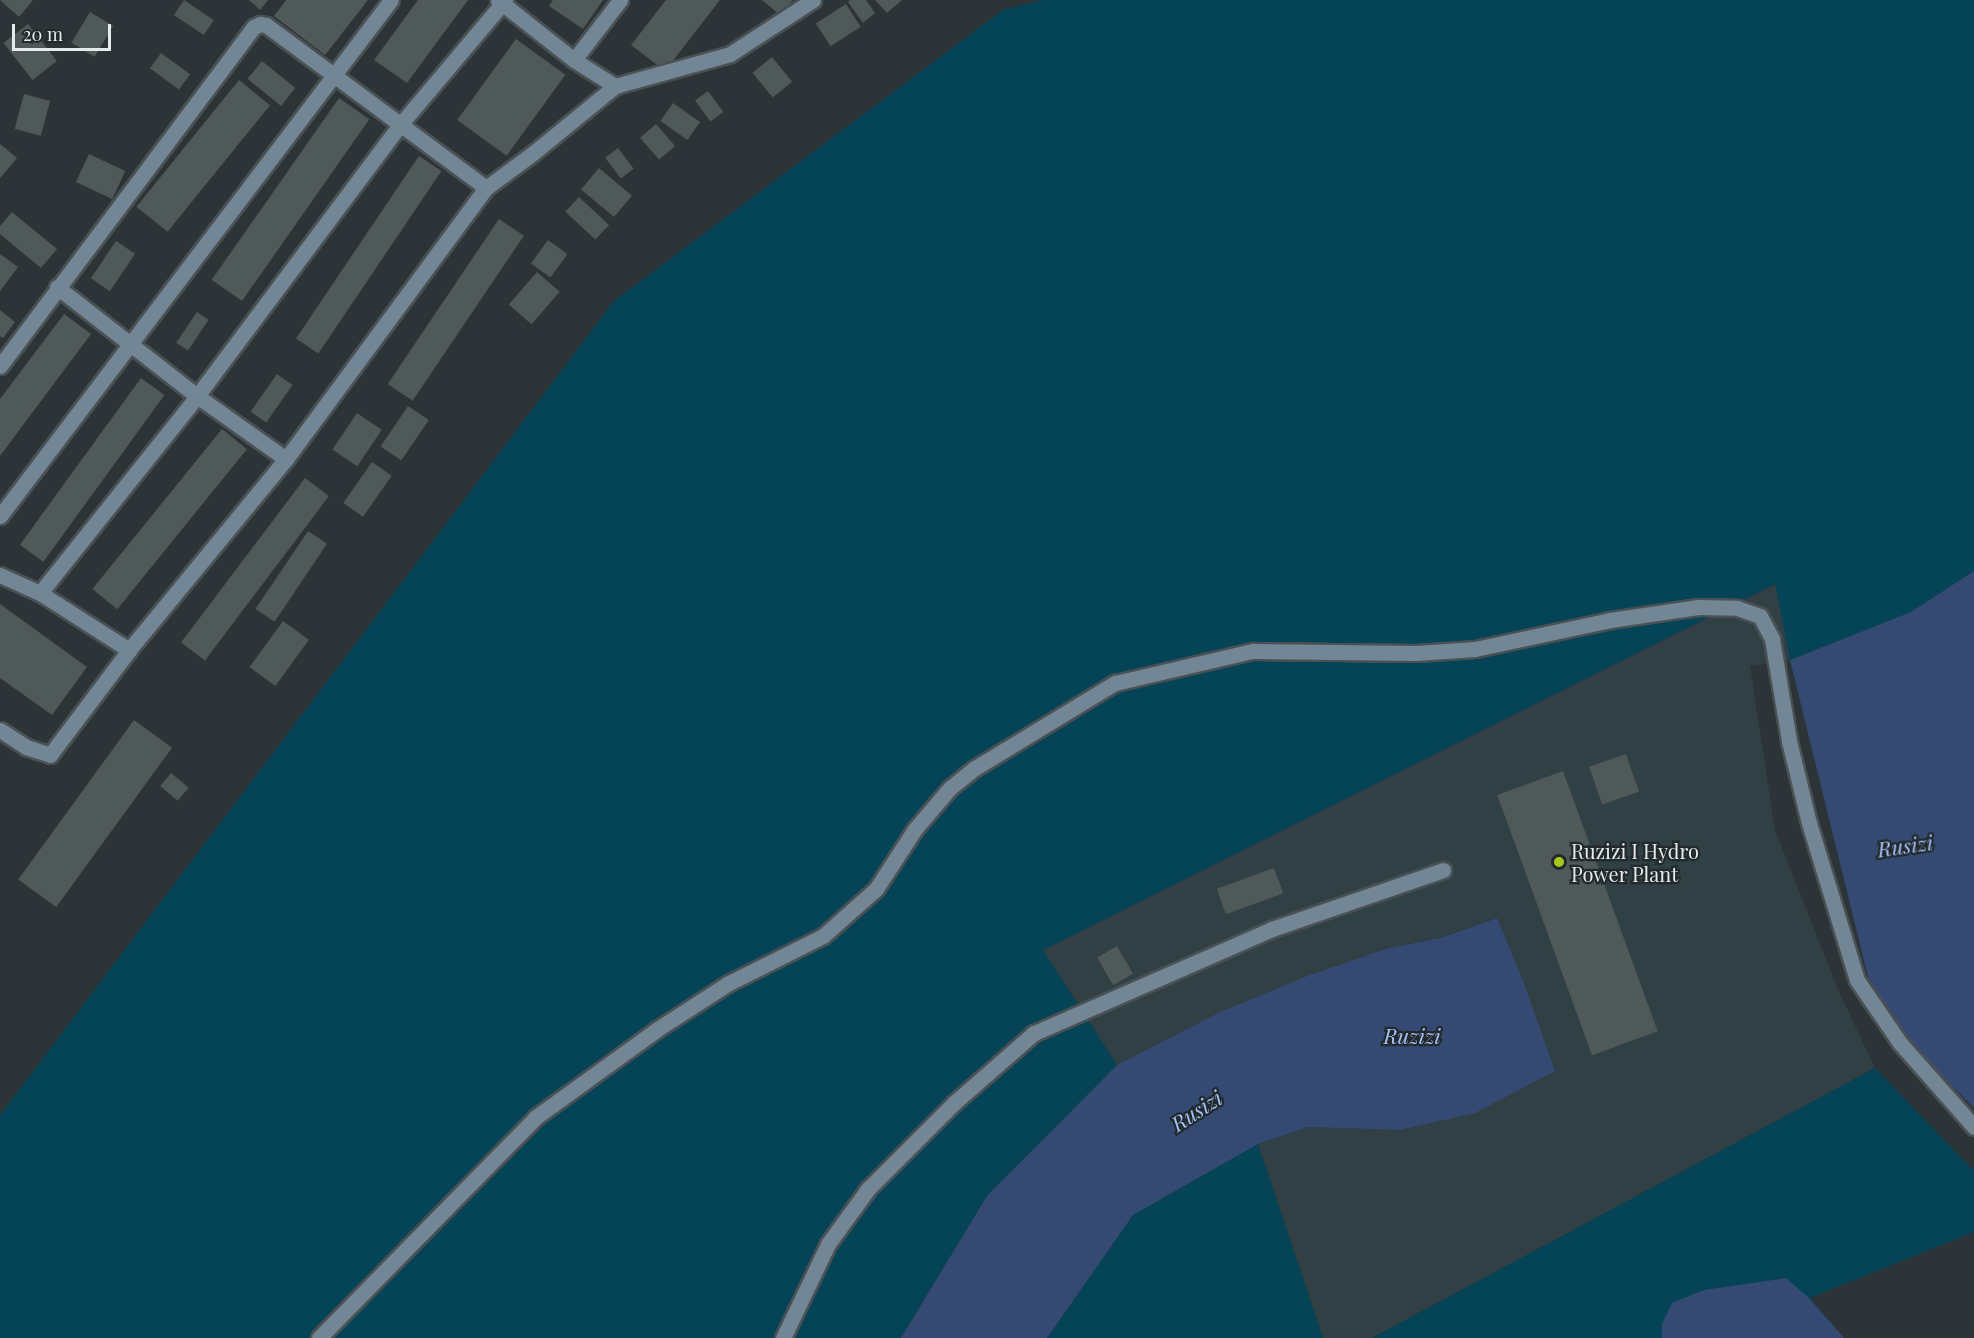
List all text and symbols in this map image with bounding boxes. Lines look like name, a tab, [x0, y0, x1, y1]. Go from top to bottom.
scale bar	[15, 12, 114, 50]
text: 20 m	[23, 22, 63, 46]
water label: Rusizi	[1876, 829, 1934, 861]
place label: Ruzizi I Hydro Power Plant	[1571, 838, 1699, 885]
marker: Ruzizi I Hydro Power Plant	[1552, 855, 1566, 869]
water label: Ruzizi	[1383, 1022, 1441, 1048]
water label: Rusizi	[1166, 1084, 1226, 1136]

